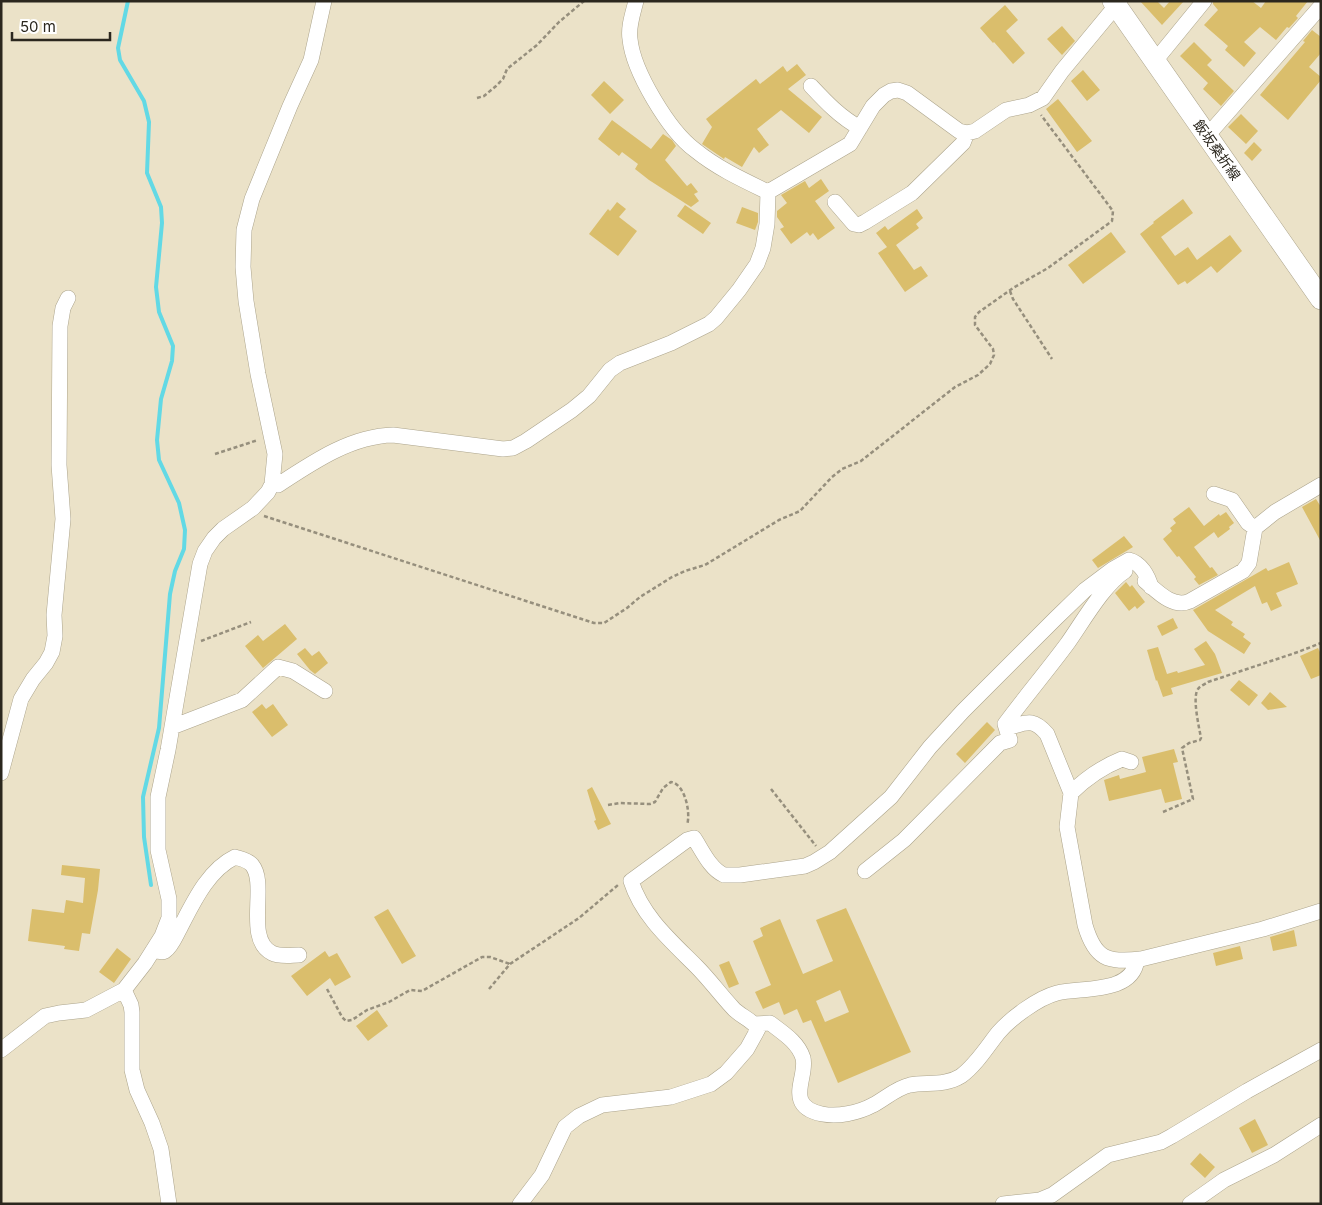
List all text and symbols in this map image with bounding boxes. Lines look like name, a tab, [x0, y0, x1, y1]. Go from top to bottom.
scale bar	[12, 10, 110, 42]
text: 50 m	[20, 17, 56, 36]
street label: 飯坂桑折線	[1190, 116, 1244, 183]

